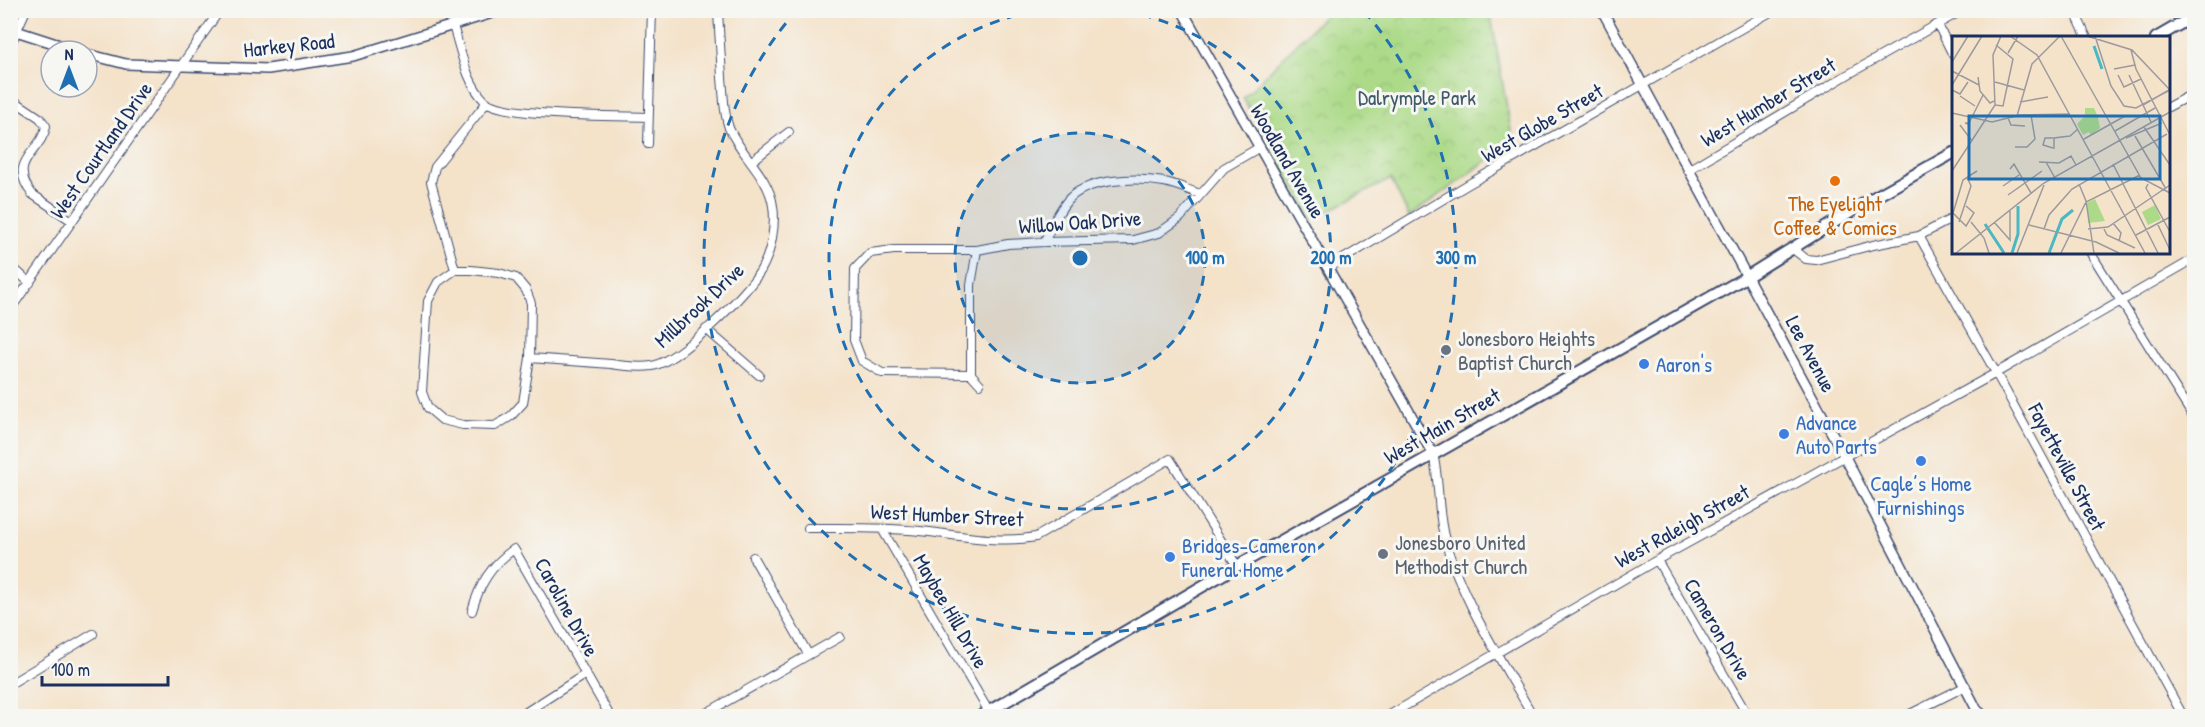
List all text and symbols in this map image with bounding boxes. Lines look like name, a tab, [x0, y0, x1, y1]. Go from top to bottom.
street label: Harkey Road	[242, 26, 336, 64]
inset map	[1952, 36, 2169, 254]
north arrow	[39, 39, 99, 99]
text: N	[65, 43, 74, 65]
street label: West Humber Street	[1695, 50, 1842, 154]
street label: West Courtland Drive	[43, 76, 159, 224]
street label: West Globe Street	[1476, 76, 1609, 170]
park label: Dalrymple Park	[1358, 83, 1476, 112]
street label: Woodland Avenue	[1244, 98, 1332, 224]
marker: The Eyelight Coffee & Comics	[1828, 174, 1842, 188]
place label: The Eyelight Coffee & Comics	[1773, 189, 1897, 242]
street label: Willow Oak Drive	[1018, 203, 1142, 241]
text: 100 m	[1185, 245, 1225, 270]
text: 200 m	[1311, 245, 1351, 270]
text: 300 m	[1436, 245, 1476, 270]
centre of rings	[1070, 248, 1090, 268]
street label: Millbrook Drive	[648, 256, 750, 354]
street label: Lee Avenue	[1779, 311, 1843, 397]
place label: Jonesboro Heights Baptist Church	[1458, 324, 1595, 377]
marker: Jonesboro Heights Baptist Church	[1439, 343, 1453, 357]
place label: Aaron's	[1656, 350, 1712, 379]
marker: Aaron's	[1637, 357, 1651, 371]
street label: West Main Street	[1378, 381, 1506, 471]
street label: Fayetteville Street	[2021, 397, 2113, 536]
place label: Advance Auto Parts	[1796, 408, 1877, 461]
marker: Advance Auto Parts	[1777, 427, 1791, 441]
marker: Cagle’s Home Furnishings	[1914, 454, 1928, 468]
place label: Cagle’s Home Furnishings	[1870, 469, 1972, 522]
street label: West Raleigh Street	[1609, 477, 1755, 575]
street label: West Humber Street	[870, 497, 1025, 534]
place label: Jonesboro United Methodist Church	[1395, 528, 1527, 581]
place label: Bridges-Cameron Funeral Home	[1181, 531, 1316, 584]
marker: Jonesboro United Methodist Church	[1376, 547, 1390, 561]
street label: Maybee Hill Drive	[907, 548, 995, 674]
marker: Bridges-Cameron Funeral Home	[1163, 550, 1177, 564]
street label: Caroline Drive	[528, 552, 606, 662]
street label: Cameron Drive	[1677, 573, 1759, 685]
scale bar	[42, 649, 168, 687]
text: 100 m	[51, 657, 90, 682]

